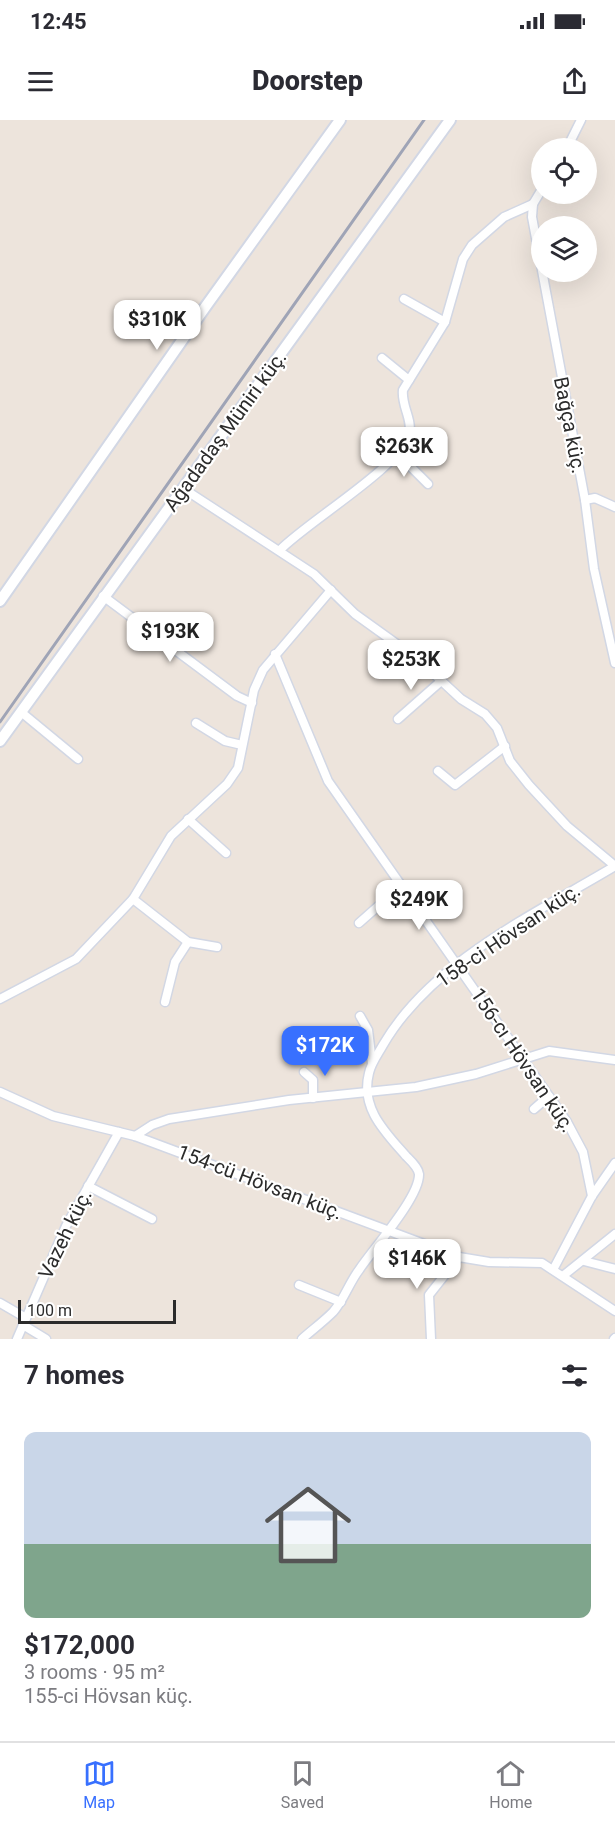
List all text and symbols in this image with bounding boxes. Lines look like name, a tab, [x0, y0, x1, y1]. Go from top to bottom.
text: 12:45	[30, 9, 87, 34]
icon: menu	[24, 65, 57, 98]
text: Doorstep	[252, 65, 363, 97]
icon: share	[558, 65, 591, 98]
map controls	[531, 138, 597, 282]
button: locate	[531, 138, 597, 204]
button: layers	[531, 216, 597, 282]
pin: $310K	[115, 300, 199, 351]
text: $310K	[128, 307, 186, 331]
street label: Ağadadaş Müniri küç.	[159, 346, 291, 516]
street label: Bağça küç.	[549, 375, 591, 475]
pin: $263K	[362, 427, 446, 478]
text: $263K	[375, 434, 433, 458]
pin: $193K	[128, 612, 212, 663]
text: $193K	[141, 619, 199, 643]
pin: $253K	[369, 640, 453, 691]
text: $253K	[382, 647, 440, 671]
street label: 158-ci Hövsan küç.	[431, 878, 585, 992]
pin: $249K	[377, 880, 461, 931]
text: $249K	[390, 887, 448, 911]
street label: 156-cı Hövsan küç.	[466, 983, 580, 1137]
pin: $172K	[283, 1026, 367, 1077]
text: $172K	[296, 1033, 354, 1057]
street label: 154-cü Hövsan küç.	[174, 1139, 346, 1225]
street label: Vazeh küç.	[33, 1185, 97, 1283]
pin: $146K	[375, 1239, 459, 1290]
text: $146K	[388, 1246, 446, 1270]
scale bar	[18, 1297, 176, 1324]
text: 100 m	[27, 1301, 72, 1320]
icon: filters	[558, 1359, 591, 1392]
text: 7 homes	[24, 1360, 125, 1390]
icon: home	[254, 1471, 362, 1579]
text: $172,000	[24, 1630, 135, 1660]
text: 3 rooms · 95 m²	[24, 1660, 165, 1684]
text: 155-ci Hövsan küç.	[24, 1684, 193, 1708]
tab: Map	[83, 1757, 116, 1812]
tab: Saved	[281, 1757, 324, 1812]
tab: Home	[489, 1757, 532, 1812]

